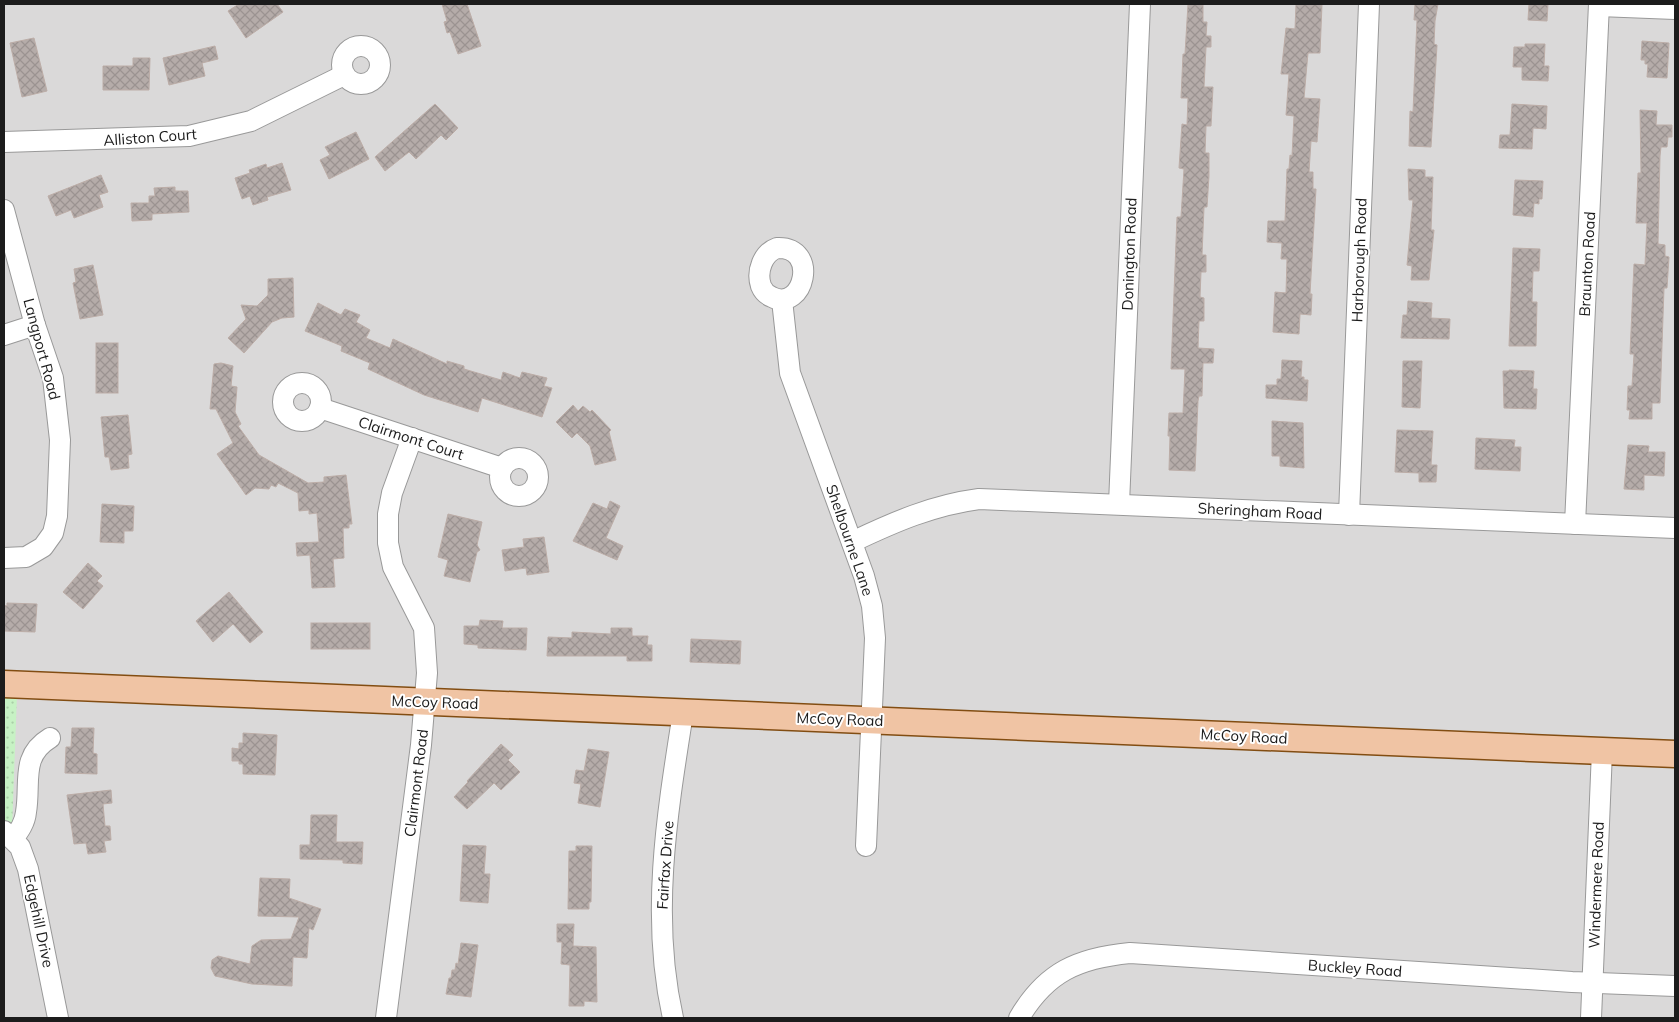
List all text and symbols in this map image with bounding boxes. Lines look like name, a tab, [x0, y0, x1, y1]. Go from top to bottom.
street label: Alliston Court	[103, 124, 197, 150]
street label: Donington Road	[1118, 197, 1140, 311]
street label: Harborough Road	[1347, 197, 1371, 323]
street label: Braunton Road	[1575, 211, 1599, 317]
street label: Langport Road	[19, 296, 65, 402]
street label: Clairmont Court	[356, 412, 466, 464]
street label: Shelbourne Lane	[822, 482, 878, 598]
street label: Sheringham Road	[1197, 498, 1323, 524]
street label: McCoy Road	[391, 691, 479, 713]
street label: McCoy Road	[796, 708, 884, 730]
street label: McCoy Road	[1200, 724, 1288, 748]
street label: Clairmont Road	[400, 728, 432, 838]
street label: Fairfax Drive	[652, 820, 678, 910]
street label: Windermere Road	[1584, 821, 1608, 949]
street label: Edgehill Drive	[20, 873, 58, 969]
street label: Buckley Road	[1307, 955, 1403, 981]

